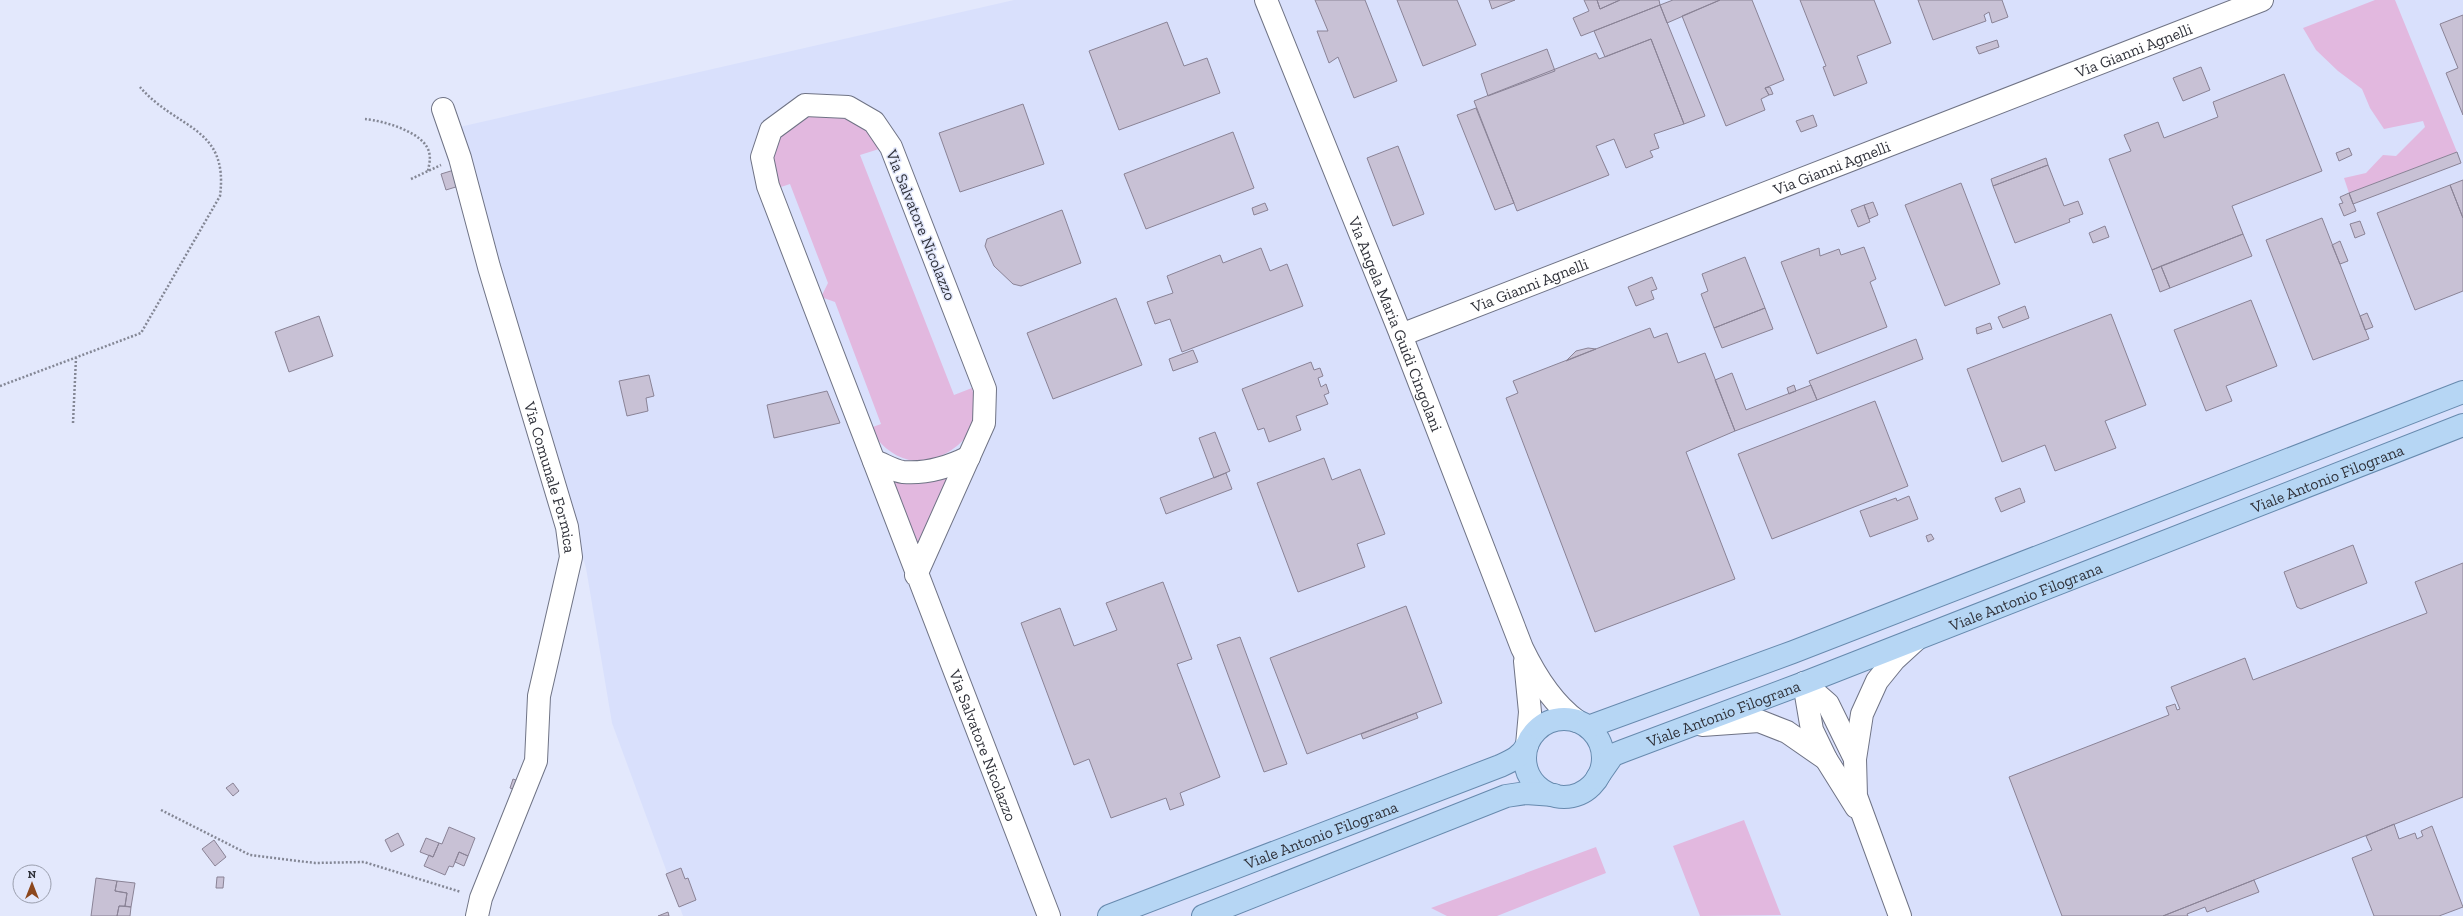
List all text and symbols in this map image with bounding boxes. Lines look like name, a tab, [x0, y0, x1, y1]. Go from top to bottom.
street label: Via Gianni Agnelli	[2071, 19, 2195, 82]
street label: Via Gianni Agnelli	[1769, 136, 1893, 199]
street label: Via Salvatore Nicolazzo	[882, 146, 960, 303]
street label: Via Angela Maria Guidi Cingolani	[1344, 213, 1447, 434]
street label: Via Gianni Agnelli	[1468, 253, 1591, 317]
street label: Via Comunale Formica	[520, 398, 580, 554]
street label: Viale Antonio Filograna	[2247, 440, 2407, 517]
street label: Viale Antonio Filograna	[1945, 558, 2105, 635]
street label: Via Salvatore Nicolazzo	[945, 666, 1021, 824]
street label: Viale Antonio Filograna	[1643, 676, 1803, 751]
street label: Viale Antonio Filograna	[1241, 797, 1400, 873]
north arrow	[12, 864, 52, 904]
text: N	[28, 868, 37, 881]

